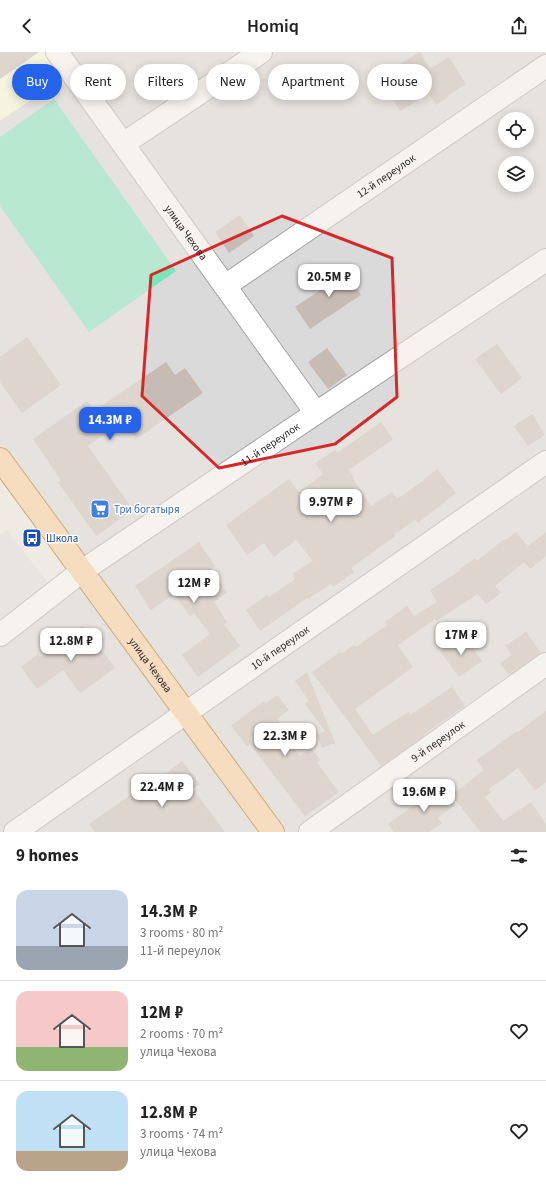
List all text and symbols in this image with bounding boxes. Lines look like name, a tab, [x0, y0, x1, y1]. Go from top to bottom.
text: Homiq	[247, 14, 299, 39]
icon: back	[16, 15, 38, 37]
icon: share	[508, 15, 530, 37]
chip: Buy	[12, 64, 62, 100]
chip: Rent	[70, 64, 126, 100]
chip: Filters	[134, 64, 198, 100]
chip: New	[206, 64, 260, 100]
chip: Apartment	[268, 64, 359, 100]
chip: House	[367, 64, 432, 100]
map controls	[498, 112, 534, 192]
button: locate	[498, 112, 534, 148]
street label: 12-й переулок	[354, 150, 419, 202]
button: layers	[498, 156, 534, 192]
street label: улица Чехова	[161, 202, 211, 263]
pin: 20.5M ₽	[292, 264, 366, 298]
text: 20.5M ₽	[307, 268, 351, 286]
pin: 14.3M ₽	[73, 407, 147, 441]
text: 14.3M ₽	[88, 411, 132, 429]
street label: 11-й переулок	[238, 419, 303, 470]
pin: 9.97M ₽	[294, 489, 368, 523]
text: 9.97M ₽	[309, 493, 353, 511]
supermarket icon: Три богатыря	[89, 498, 111, 520]
place label: Три богатыря	[114, 502, 180, 517]
bus stop icon: Школа	[21, 527, 43, 549]
place label: Школа	[46, 531, 78, 546]
pin: 12M ₽	[166, 570, 222, 604]
text: 12M ₽	[177, 574, 211, 592]
street label: 10-й переулок	[248, 622, 313, 673]
pin: 17M ₽	[433, 622, 489, 656]
text: 17M ₽	[444, 626, 478, 644]
pin: 12.8M ₽	[34, 628, 108, 662]
text: 12.8M ₽	[49, 632, 93, 650]
street label: улица Чехова	[125, 634, 175, 696]
street label: 9-й переулок	[408, 717, 469, 766]
pin: 22.3M ₽	[248, 723, 322, 757]
text: 22.3M ₽	[263, 727, 307, 745]
pin: 22.4M ₽	[125, 774, 199, 808]
text: 22.4M ₽	[140, 778, 184, 796]
pin: 19.6M ₽	[387, 779, 461, 813]
text: 19.6M ₽	[402, 783, 446, 801]
text: 9 homes	[16, 844, 78, 868]
icon: filters	[508, 845, 530, 867]
text: 14.3M ₽	[140, 900, 197, 924]
icon: home	[48, 906, 96, 954]
icon: heart	[508, 919, 530, 941]
text: 3 rooms · 80 m²	[140, 924, 223, 942]
text: 11-й переулок	[140, 942, 221, 960]
text: 12M ₽	[140, 1001, 183, 1025]
icon: home	[48, 1007, 96, 1055]
icon: heart	[508, 1020, 530, 1042]
text: 2 rooms · 70 m²	[140, 1025, 223, 1043]
text: улица Чехова	[140, 1043, 217, 1061]
text: 12.8M ₽	[140, 1101, 197, 1125]
icon: home	[48, 1107, 96, 1155]
icon: heart	[508, 1120, 530, 1142]
text: 3 rooms · 74 m²	[140, 1125, 223, 1143]
text: улица Чехова	[140, 1143, 217, 1161]

